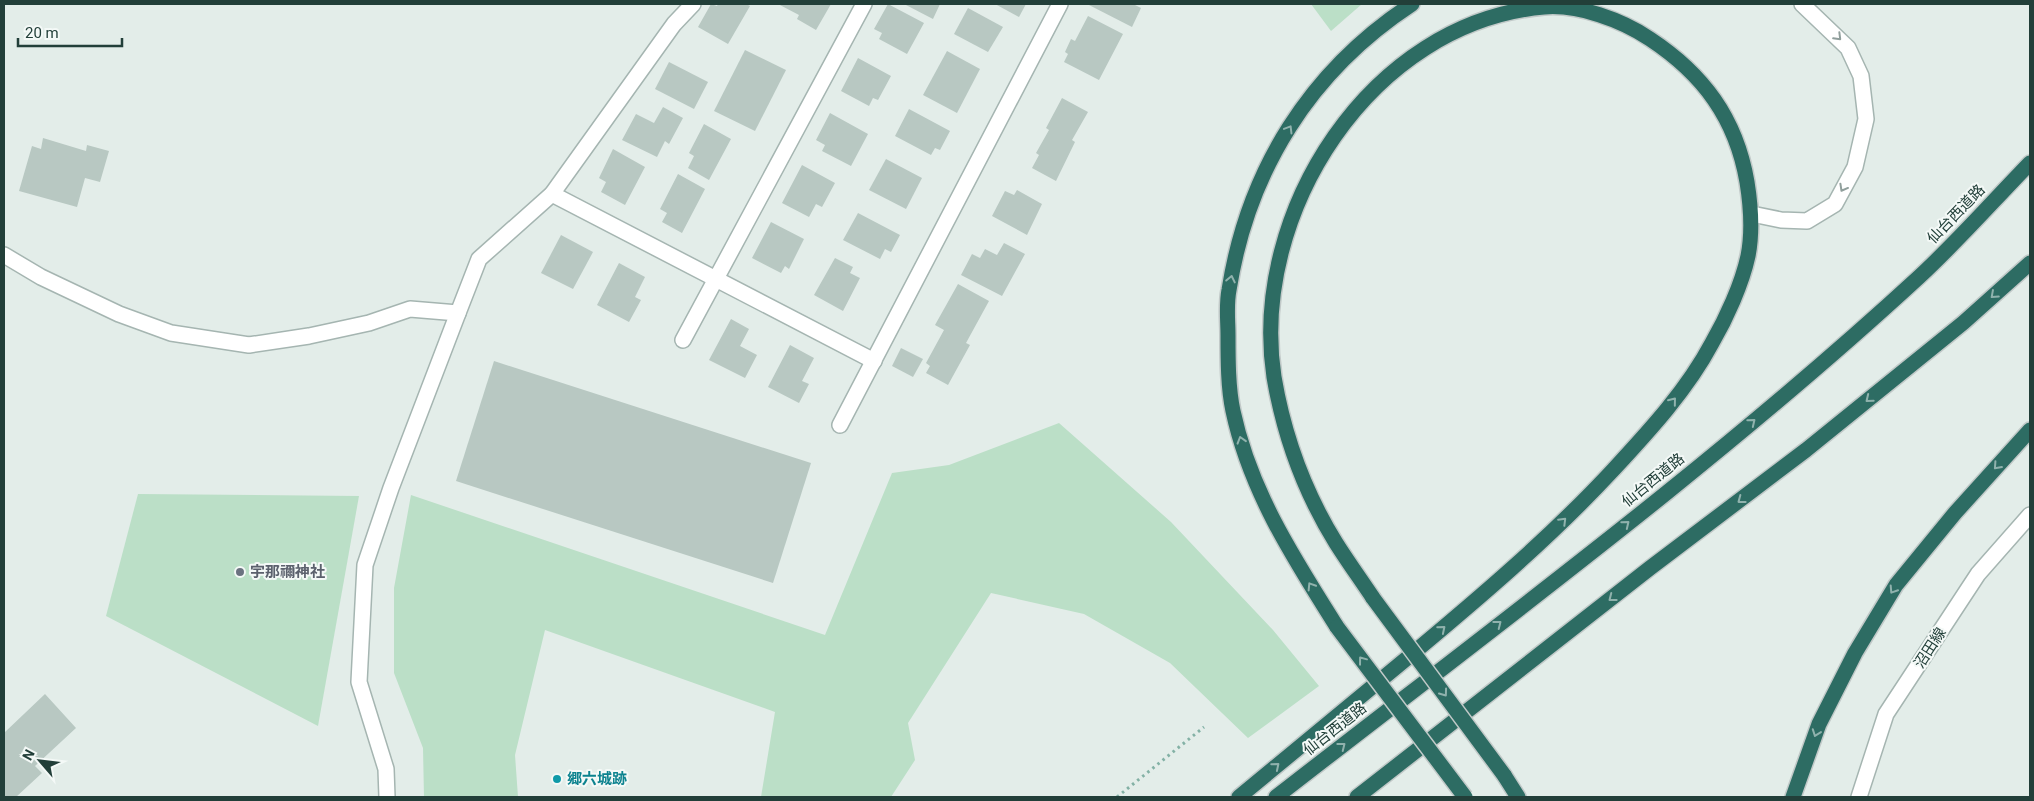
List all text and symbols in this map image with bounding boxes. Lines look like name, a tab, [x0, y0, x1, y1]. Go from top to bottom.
scale bar	[18, 15, 121, 47]
text: 20 m	[25, 24, 59, 42]
one-way arrow	[1832, 31, 1841, 40]
one-way arrow	[1282, 125, 1292, 134]
street label: 仙台西道路	[1923, 181, 1989, 247]
one-way arrow	[1839, 183, 1849, 192]
one-way arrow	[1225, 275, 1236, 284]
one-way arrow	[1990, 290, 1999, 299]
one-way arrow	[1866, 394, 1875, 402]
one-way arrow	[1667, 398, 1676, 407]
one-way arrow	[1746, 419, 1755, 427]
one-way arrow	[1237, 436, 1247, 444]
street label: 仙台西道路	[1618, 449, 1688, 511]
one-way arrow	[1994, 461, 2003, 470]
one-way arrow	[1738, 494, 1747, 502]
one-way arrow	[1557, 518, 1566, 527]
one-way arrow	[1620, 522, 1629, 530]
place label: 宇那禰神社	[250, 563, 325, 581]
marker: 宇那禰神社	[234, 566, 246, 578]
one-way arrow	[1308, 582, 1318, 591]
one-way arrow	[1890, 585, 1899, 594]
one-way arrow	[1609, 593, 1618, 601]
one-way arrow	[1492, 622, 1501, 630]
street label: 沼田線	[1910, 624, 1950, 672]
one-way arrow	[1436, 626, 1445, 635]
one-way arrow	[1359, 656, 1368, 666]
one-way arrow	[1438, 687, 1447, 697]
street label: 仙台西道路	[1300, 699, 1370, 759]
one-way arrow	[1812, 728, 1822, 737]
north arrow	[15, 736, 65, 786]
one-way arrow	[1336, 743, 1345, 751]
text: N	[19, 747, 38, 763]
one-way arrow	[1271, 763, 1280, 772]
place label: 郷六城跡	[567, 770, 627, 788]
marker: 郷六城跡	[551, 773, 563, 785]

